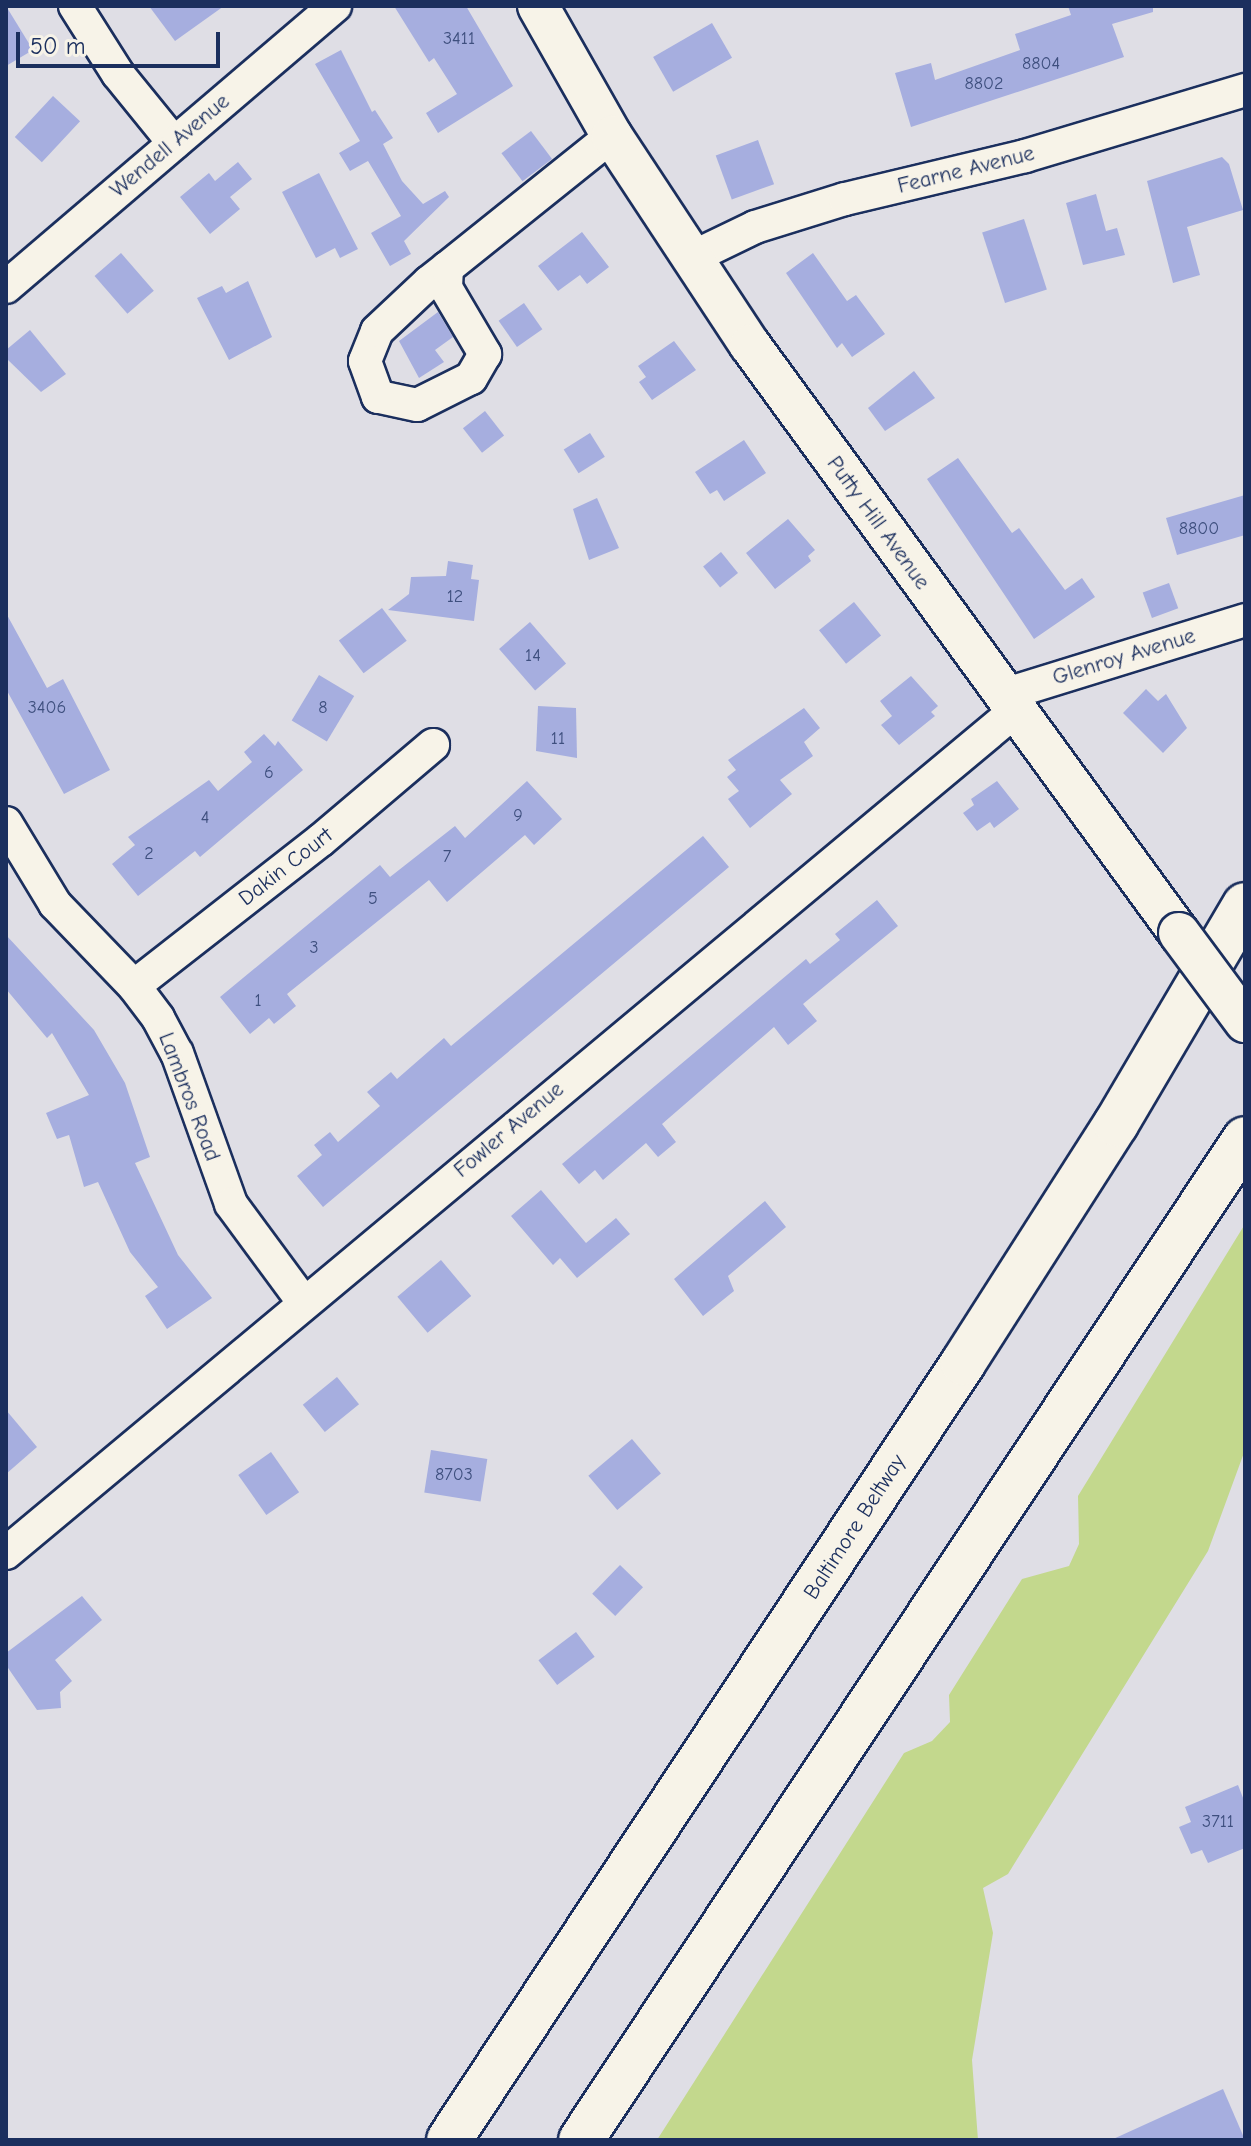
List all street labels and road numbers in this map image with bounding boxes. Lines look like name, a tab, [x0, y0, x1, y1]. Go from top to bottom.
street label: Wendell Avenue	[105, 89, 235, 203]
street label: Fearne Avenue	[895, 140, 1037, 200]
street label: Putty Hill Avenue	[821, 451, 935, 595]
street label: Glenroy Avenue	[1049, 623, 1199, 691]
street label: Dakin Court	[234, 822, 338, 912]
street label: Lambros Road	[152, 1029, 226, 1165]
street label: Fowler Avenue	[449, 1077, 569, 1183]
street label: Baltimore Beltway	[798, 1450, 912, 1604]

